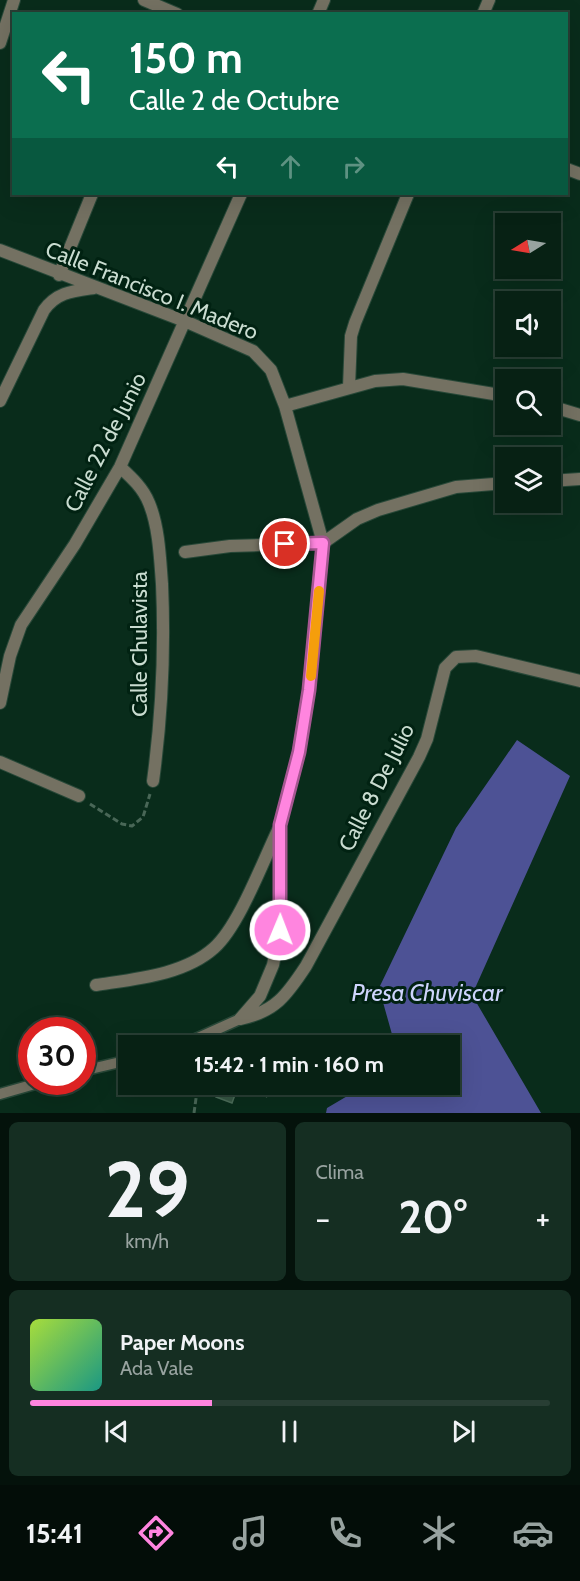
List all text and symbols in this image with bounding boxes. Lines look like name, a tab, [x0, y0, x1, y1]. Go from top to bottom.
text: 150 m	[129, 32, 243, 84]
icon: left	[30, 36, 108, 114]
text: Calle 2 de Octubre	[129, 84, 339, 117]
icon: left	[211, 150, 244, 183]
icon: ahead	[274, 150, 307, 183]
icon: right	[337, 150, 370, 183]
north arrow	[495, 213, 561, 279]
map controls	[495, 213, 561, 513]
street label: Calle Francisco I. Madero	[41, 235, 262, 346]
button: sound	[495, 291, 561, 357]
street label: Calle 22 de Junio	[59, 368, 152, 517]
button: search	[495, 369, 561, 435]
button: layers	[495, 447, 561, 513]
pin	[259, 518, 310, 569]
icon: arrive	[268, 527, 301, 560]
street label: Calle Chulavista	[126, 571, 153, 717]
street label: Calle 8 De Julio	[333, 719, 420, 856]
position arrow	[248, 898, 312, 962]
water label: Presa Chuviscar	[351, 978, 504, 1007]
speed limit sign: 30	[18, 1017, 96, 1095]
text: 15:42 · 1 min · 160 m	[194, 1051, 384, 1078]
text: 29	[105, 1142, 190, 1237]
text: Clima	[316, 1160, 364, 1184]
text: 20°	[398, 1190, 467, 1244]
text: −	[316, 1198, 330, 1238]
text: +	[535, 1198, 550, 1238]
text: km/h	[125, 1229, 169, 1253]
text: Paper Moons	[120, 1329, 244, 1356]
text: Ada Vale	[120, 1356, 193, 1380]
icon: previous	[100, 1415, 133, 1448]
icon: pause	[273, 1415, 306, 1448]
icon: next	[447, 1415, 480, 1448]
icon: directions	[135, 1512, 177, 1554]
icon: music	[229, 1512, 271, 1554]
icon: phone	[324, 1512, 366, 1554]
icon: climate	[418, 1512, 460, 1554]
icon: car	[512, 1512, 554, 1554]
text: 15:41	[26, 1517, 83, 1550]

